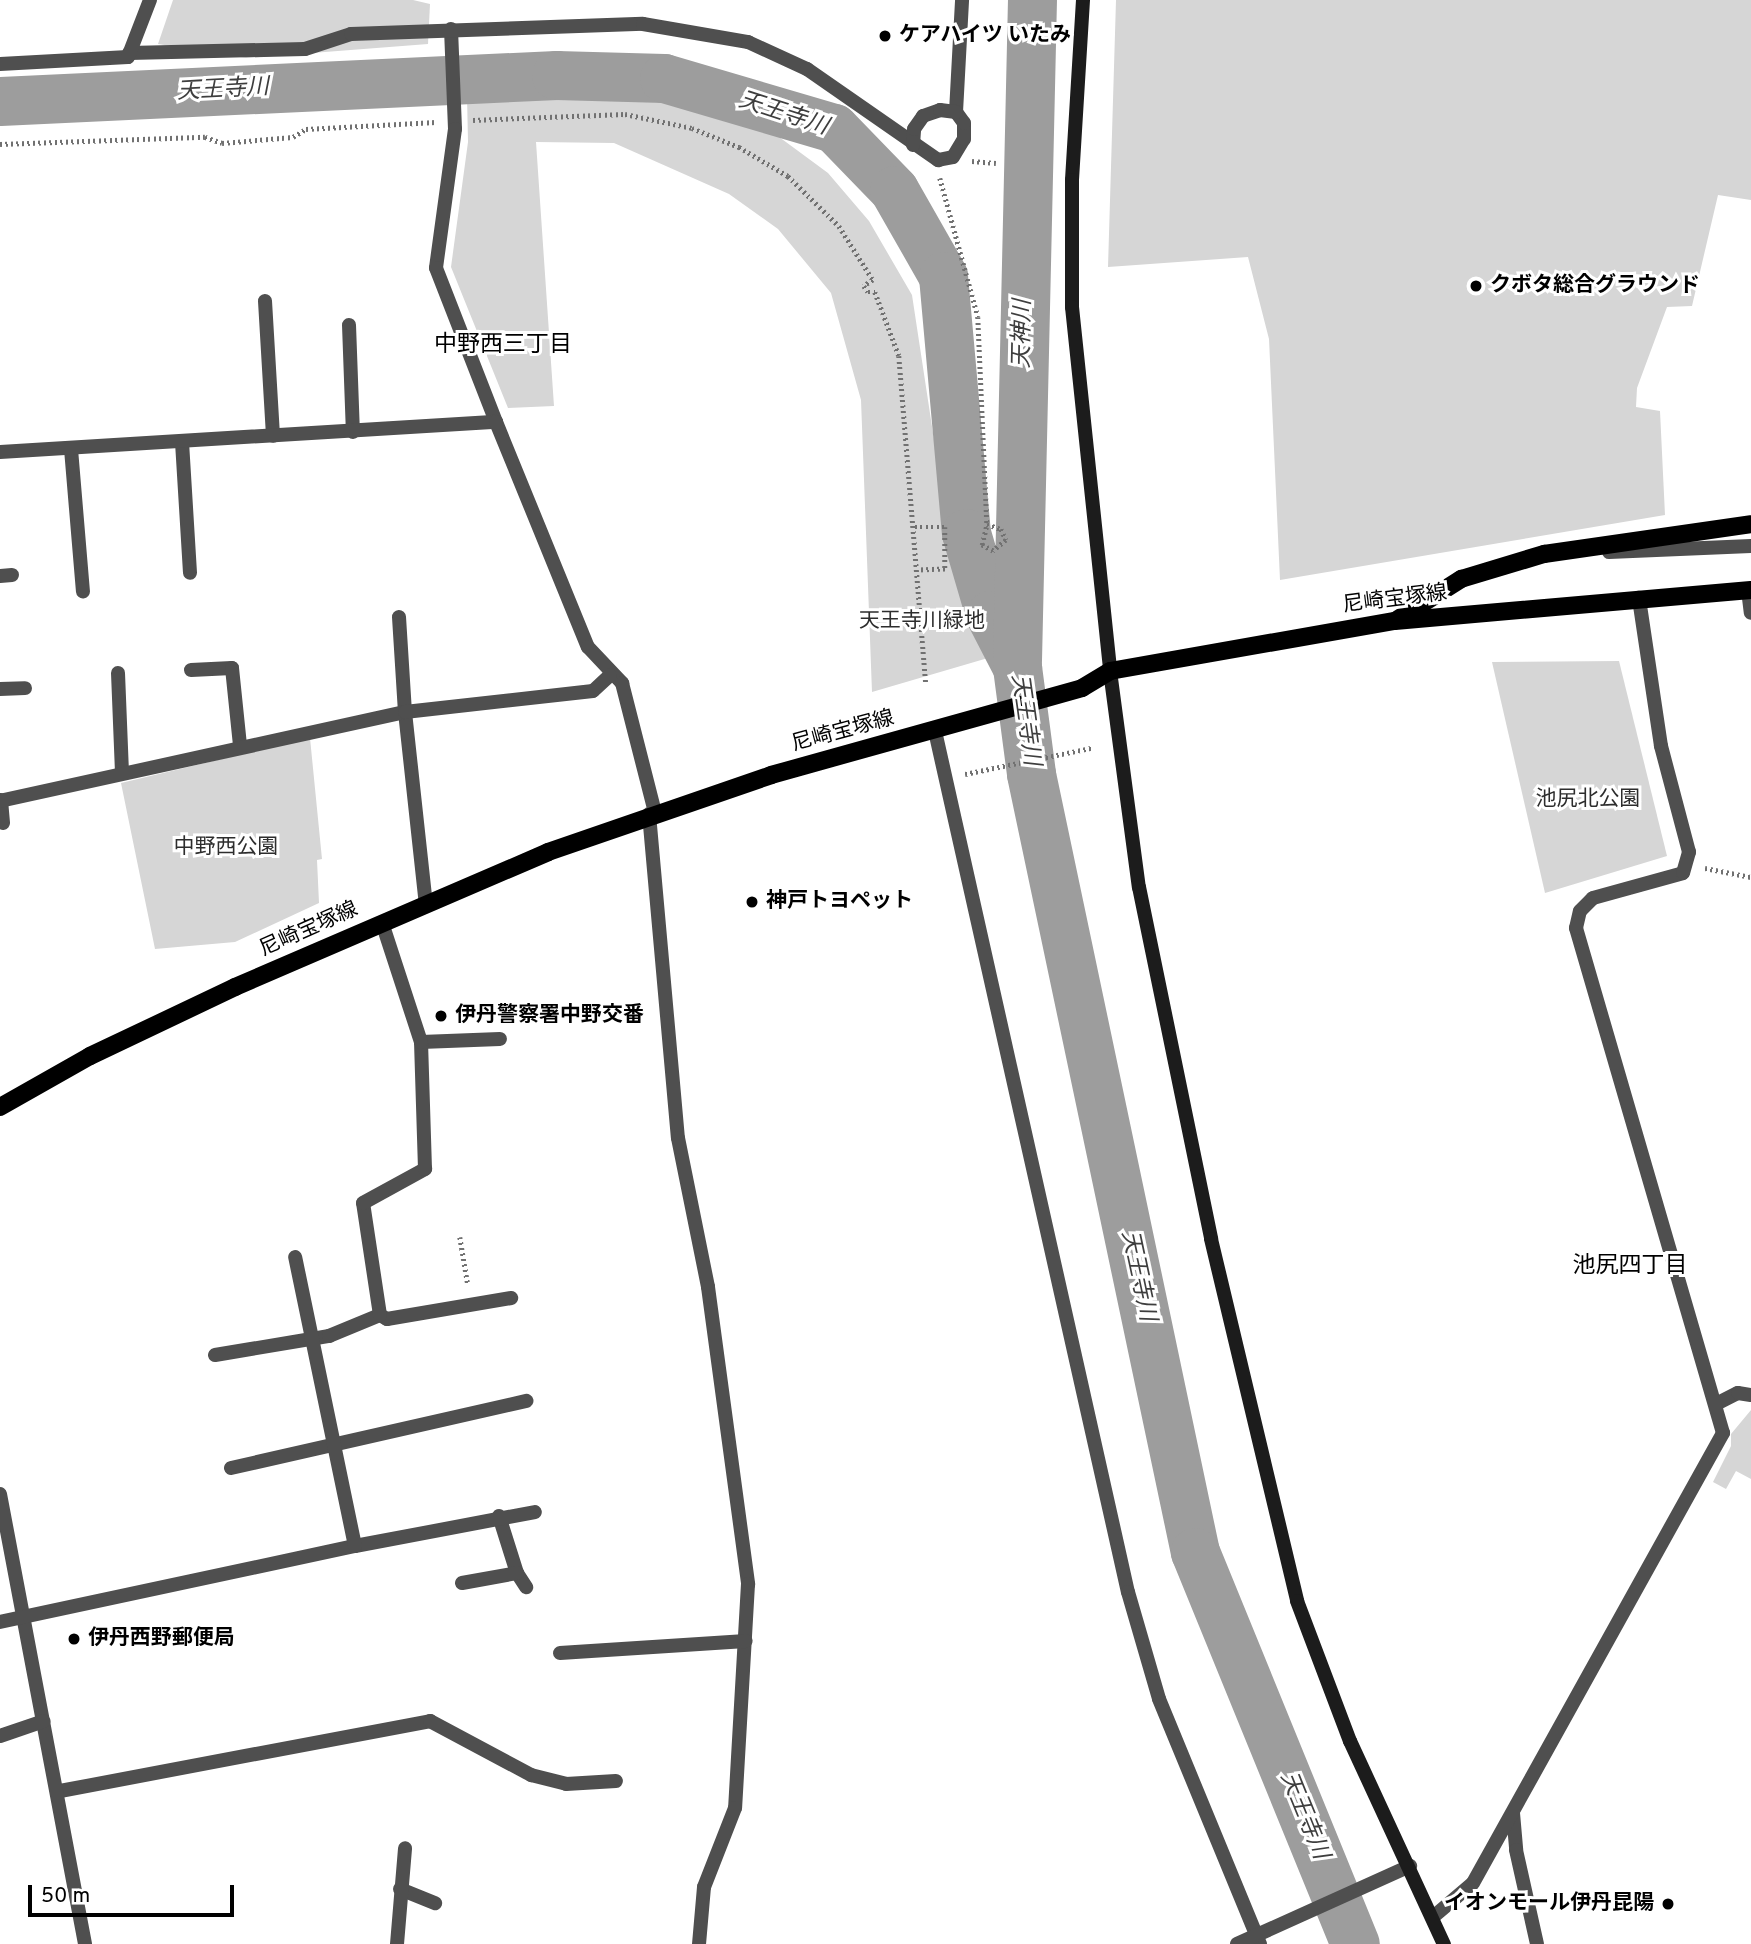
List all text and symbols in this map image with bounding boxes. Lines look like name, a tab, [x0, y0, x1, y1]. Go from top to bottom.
place label: ケアハイツ いたみ	[899, 23, 1072, 49]
marker: ケアハイツ いたみ	[877, 28, 893, 44]
water label: 天王寺川	[176, 75, 270, 107]
water label: 天王寺川	[735, 88, 831, 142]
place label: クボタ総合グラウンド	[1490, 273, 1700, 299]
marker: クボタ総合グラウンド	[1468, 278, 1484, 294]
water label: 天神川	[1010, 299, 1038, 369]
district label: 中野西三丁目	[434, 332, 572, 360]
street label: 尼崎宝塚線	[1341, 581, 1449, 619]
park label: 天王寺川緑地	[859, 609, 985, 635]
water label: 天王寺川	[1004, 673, 1044, 767]
street label: 尼崎宝塚線	[789, 706, 897, 758]
park label: 池尻北公園	[1536, 787, 1640, 813]
park label: 中野西公園	[174, 835, 278, 861]
place label: 神戸トヨペット	[766, 889, 913, 915]
marker: 神戸トヨペット	[744, 894, 760, 910]
street label: 尼崎宝塚線	[256, 897, 362, 963]
place label: 伊丹警察署中野交番	[455, 1003, 644, 1029]
marker: 伊丹警察署中野交番	[433, 1008, 449, 1024]
water label: 天王寺川	[1114, 1228, 1160, 1324]
district label: 池尻四丁目	[1573, 1253, 1687, 1281]
place label: 伊丹西野郵便局	[88, 1626, 235, 1652]
marker: 伊丹西野郵便局	[66, 1631, 82, 1647]
water label: 天王寺川	[1273, 1768, 1333, 1864]
scale bar	[32, 1870, 238, 1914]
text: 50 m	[41, 1883, 90, 1910]
place label: イオンモール伊丹昆陽	[1444, 1891, 1654, 1917]
marker: イオンモール伊丹昆陽	[1660, 1896, 1676, 1912]

